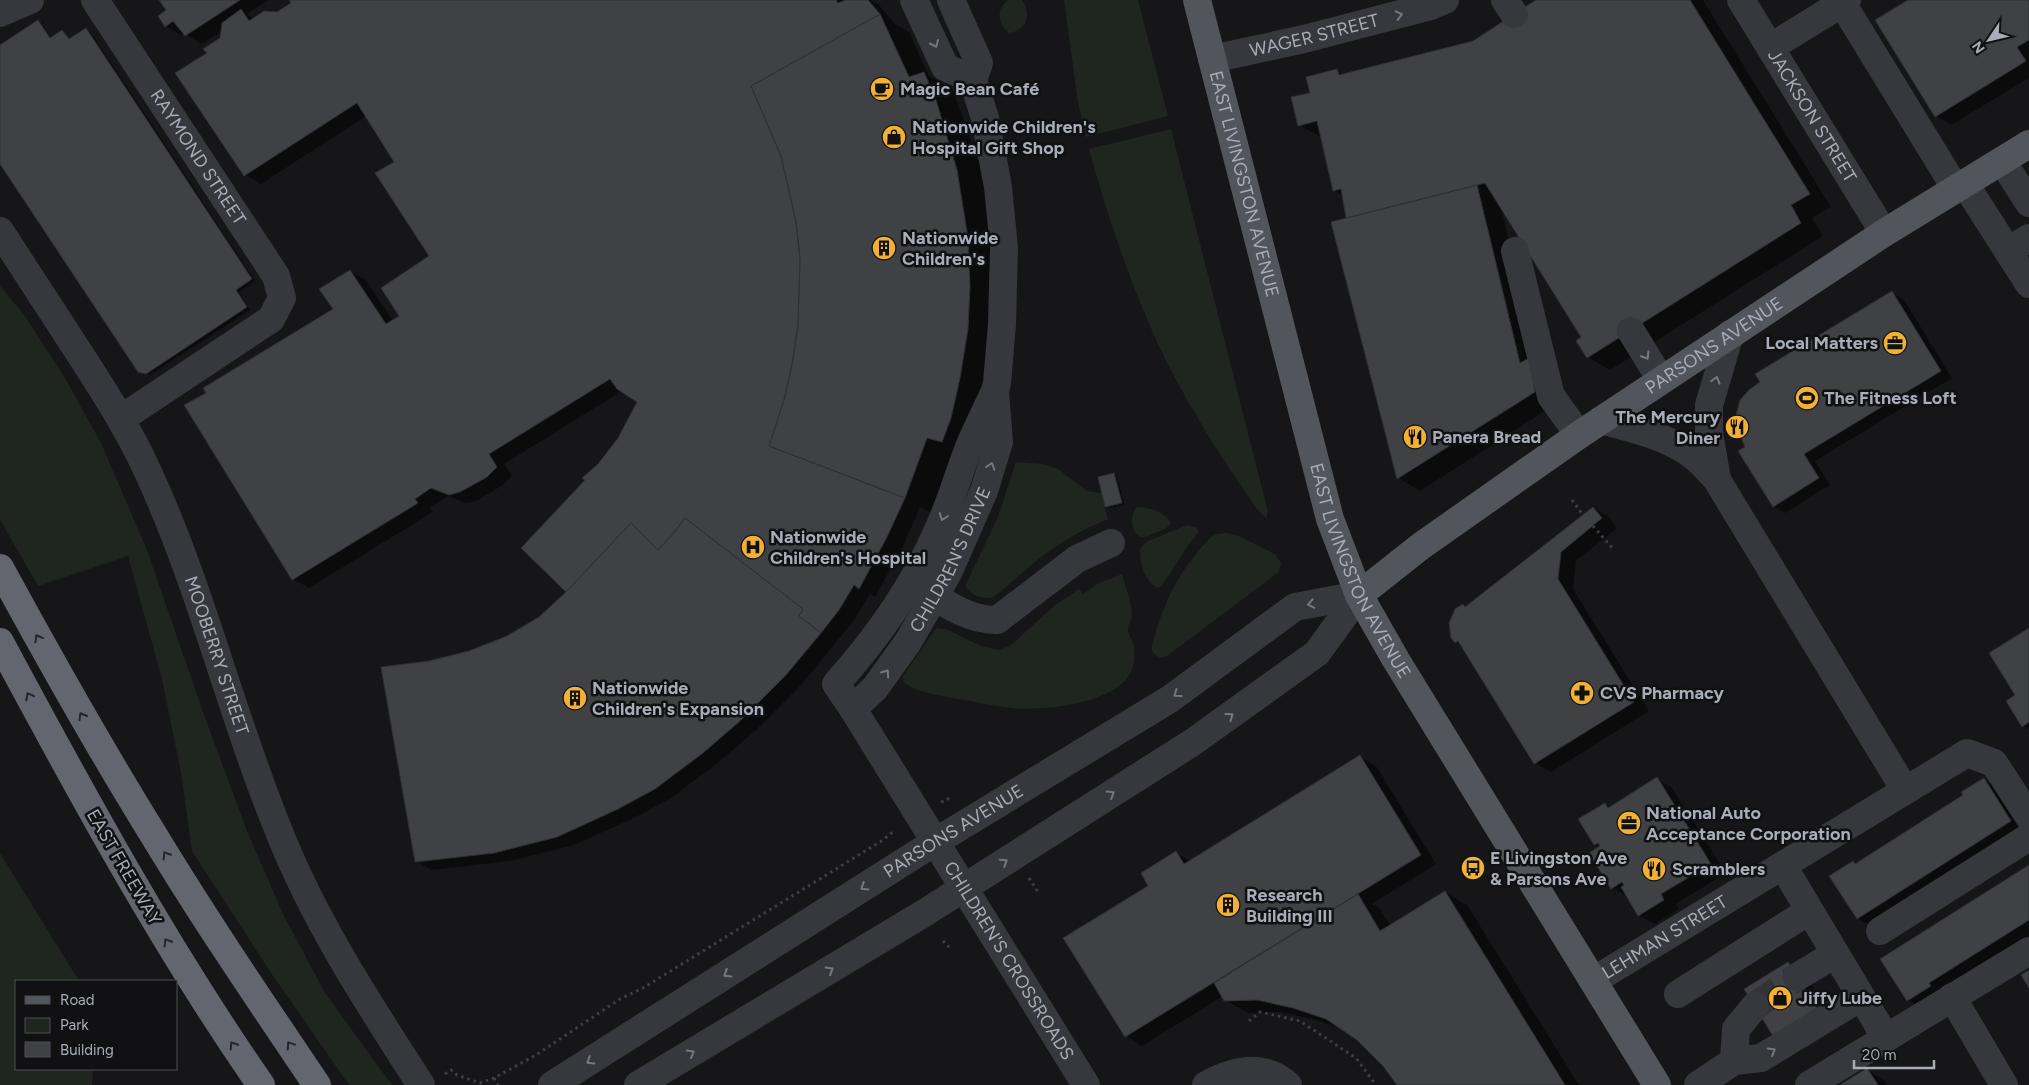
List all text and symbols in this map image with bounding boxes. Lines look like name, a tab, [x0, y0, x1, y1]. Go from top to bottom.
street label: WAGER STREET	[1248, 9, 1381, 61]
one-way arrow	[1394, 10, 1402, 20]
north arrow	[1964, 15, 2014, 65]
text: N	[1969, 38, 1989, 56]
one-way arrow	[929, 39, 939, 48]
street label: JACKSON STREET	[1763, 45, 1861, 186]
street label: EAST LIVINGSTON AVENUE	[1205, 69, 1284, 300]
cafe icon: Magic Bean Café	[869, 76, 895, 102]
place label: Magic Bean Café	[900, 78, 1039, 100]
street label: RAYMOND STREET	[146, 85, 251, 229]
place label: Nationwide Children's Hospital Gift Shop	[912, 116, 1096, 159]
shop icon: Nationwide Children's Hospital Gift Shop	[881, 124, 907, 150]
place label: Nationwide Children's	[902, 227, 998, 270]
building icon: Nationwide Children's	[871, 235, 897, 261]
street label: PARSONS AVENUE	[1641, 292, 1787, 399]
office icon: Local Matters	[1882, 330, 1908, 356]
place label: Local Matters	[1765, 332, 1879, 354]
one-way arrow	[1640, 350, 1649, 359]
one-way arrow	[1710, 376, 1720, 384]
sports icon: The Fitness Loft	[1794, 385, 1820, 411]
place label: The Fitness Loft	[1824, 387, 1957, 409]
place label: The Mercury Diner	[1616, 406, 1721, 449]
restaurant icon: The Mercury Diner	[1724, 414, 1750, 440]
restaurant icon: Panera Bread	[1402, 424, 1428, 450]
place label: Panera Bread	[1432, 426, 1541, 448]
street label: EAST LIVINGSTON AVENUE	[1305, 461, 1416, 682]
one-way arrow	[986, 463, 996, 471]
street label: CHILDREN'S DRIVE	[905, 483, 996, 636]
one-way arrow	[939, 512, 949, 521]
place label: Nationwide Children's Hospital	[770, 526, 926, 569]
hospital icon: Nationwide Children's Hospital	[740, 534, 766, 560]
street label: MOOBERRY STREET	[180, 573, 254, 738]
one-way arrow	[1306, 598, 1315, 609]
one-way arrow	[35, 634, 45, 643]
one-way arrow	[880, 669, 889, 678]
place label: Nationwide Children's Expansion	[592, 677, 764, 720]
pharmacy icon: CVS Pharmacy	[1569, 680, 1595, 706]
place label: CVS Pharmacy	[1600, 682, 1725, 704]
building icon: Nationwide Children's Expansion	[562, 685, 588, 711]
one-way arrow	[1173, 688, 1183, 697]
one-way arrow	[25, 692, 35, 701]
one-way arrow	[79, 712, 89, 721]
one-way arrow	[1224, 713, 1234, 722]
street label: PARSONS AVENUE	[880, 780, 1027, 883]
one-way arrow	[1106, 791, 1115, 800]
place label: National Auto Acceptance Corporation	[1646, 802, 1851, 845]
street label: EAST FREEWAY	[82, 805, 166, 929]
office icon: National Auto Acceptance Corporation	[1616, 810, 1642, 836]
place label: E Livingston Ave & Parsons Ave	[1490, 847, 1627, 890]
one-way arrow	[163, 852, 172, 861]
bus stop icon: E Livingston Ave & Parsons Ave	[1460, 855, 1486, 881]
restaurant icon: Scramblers	[1641, 856, 1667, 882]
street label: CHILDREN'S CROSSROADS	[939, 857, 1079, 1064]
place label: Scramblers	[1672, 858, 1766, 880]
one-way arrow	[999, 859, 1008, 869]
one-way arrow	[860, 880, 869, 890]
place label: Research Building III	[1246, 884, 1333, 927]
street label: LEHMAN STREET	[1598, 891, 1732, 984]
building icon: Research Building III	[1215, 892, 1241, 918]
one-way arrow	[164, 938, 174, 947]
one-way arrow	[825, 966, 834, 976]
one-way arrow	[723, 968, 733, 977]
legend	[15, 980, 178, 1070]
shop icon: Jiffy Lube	[1767, 985, 1793, 1011]
place label: Jiffy Lube	[1798, 987, 1882, 1009]
text: Road	[60, 991, 95, 1009]
text: Park	[60, 1016, 89, 1034]
scale bar	[1854, 1038, 1934, 1070]
text: Building	[60, 1041, 114, 1059]
one-way arrow	[230, 1041, 240, 1050]
one-way arrow	[287, 1041, 296, 1050]
text: 20 m	[1862, 1046, 1896, 1064]
one-way arrow	[1766, 1048, 1775, 1058]
one-way arrow	[685, 1050, 694, 1060]
one-way arrow	[586, 1055, 595, 1064]

